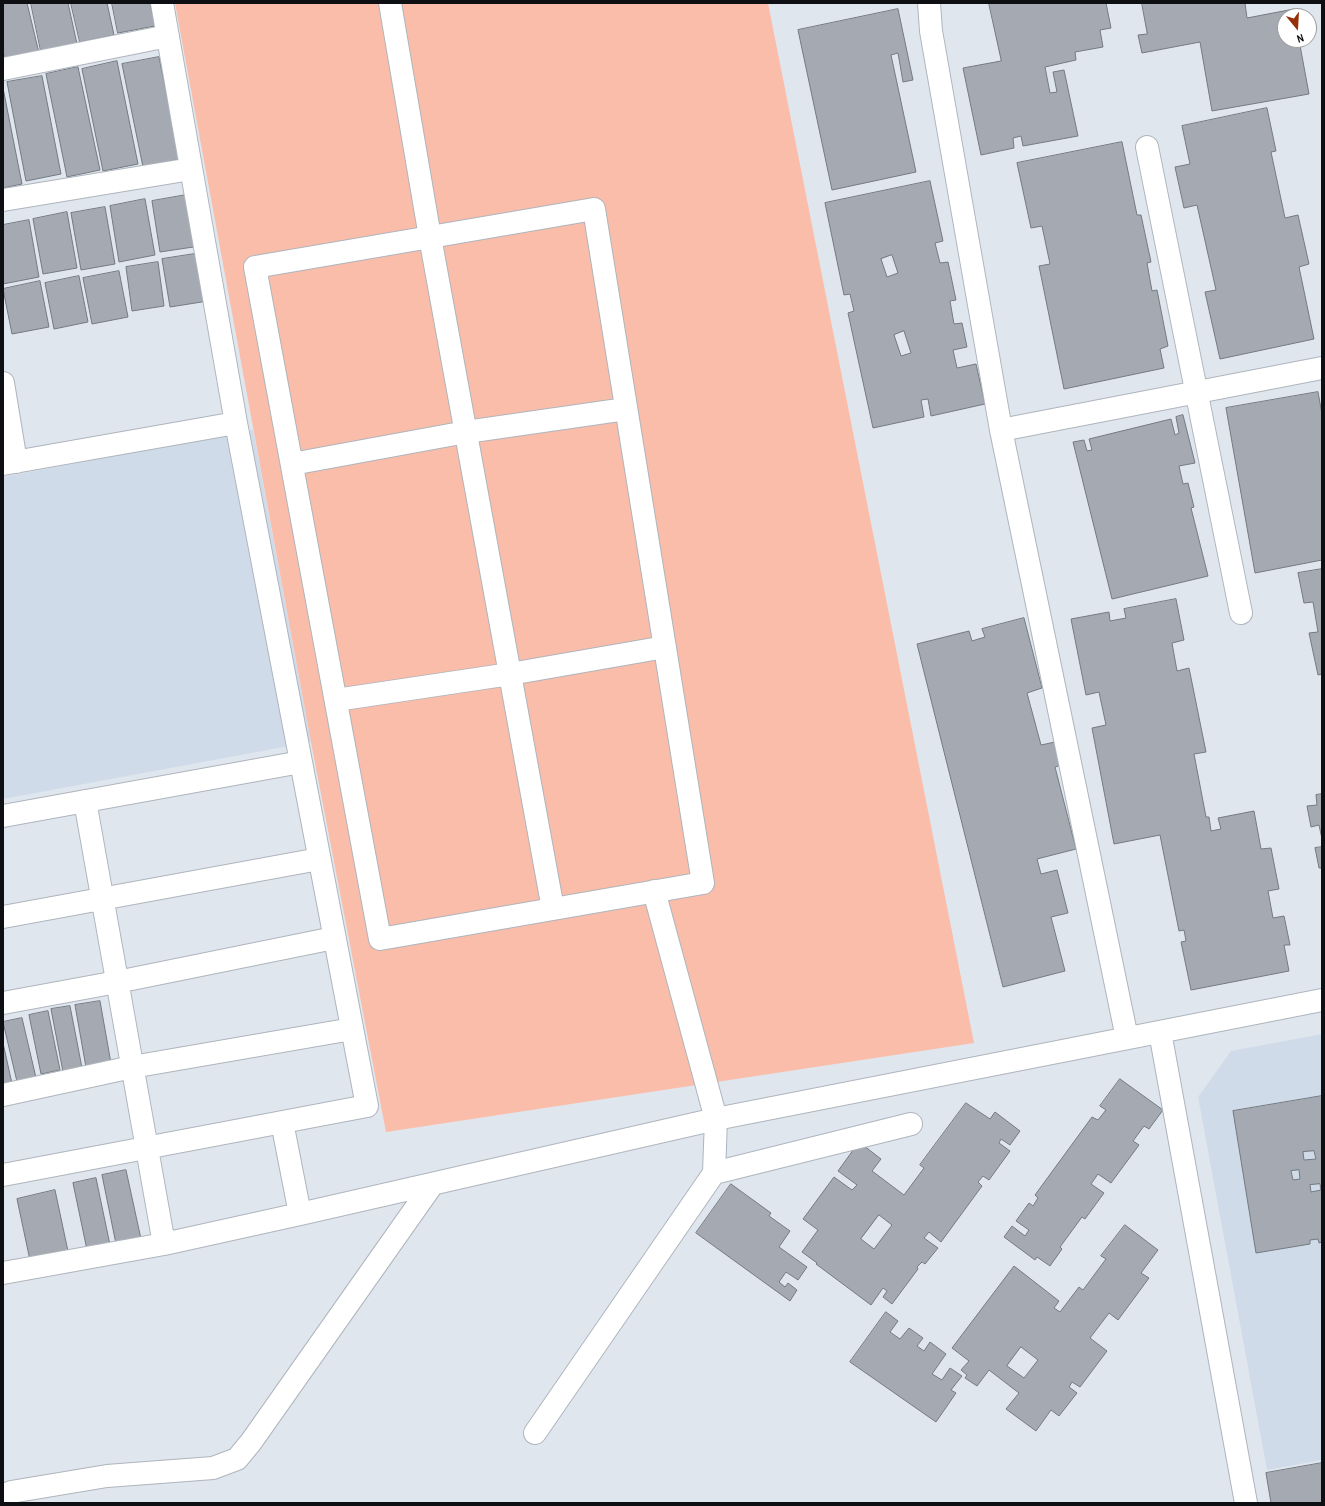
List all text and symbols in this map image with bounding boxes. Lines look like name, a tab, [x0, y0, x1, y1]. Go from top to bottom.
north arrow	[1277, 8, 1317, 48]
text: N	[1295, 31, 1306, 46]

